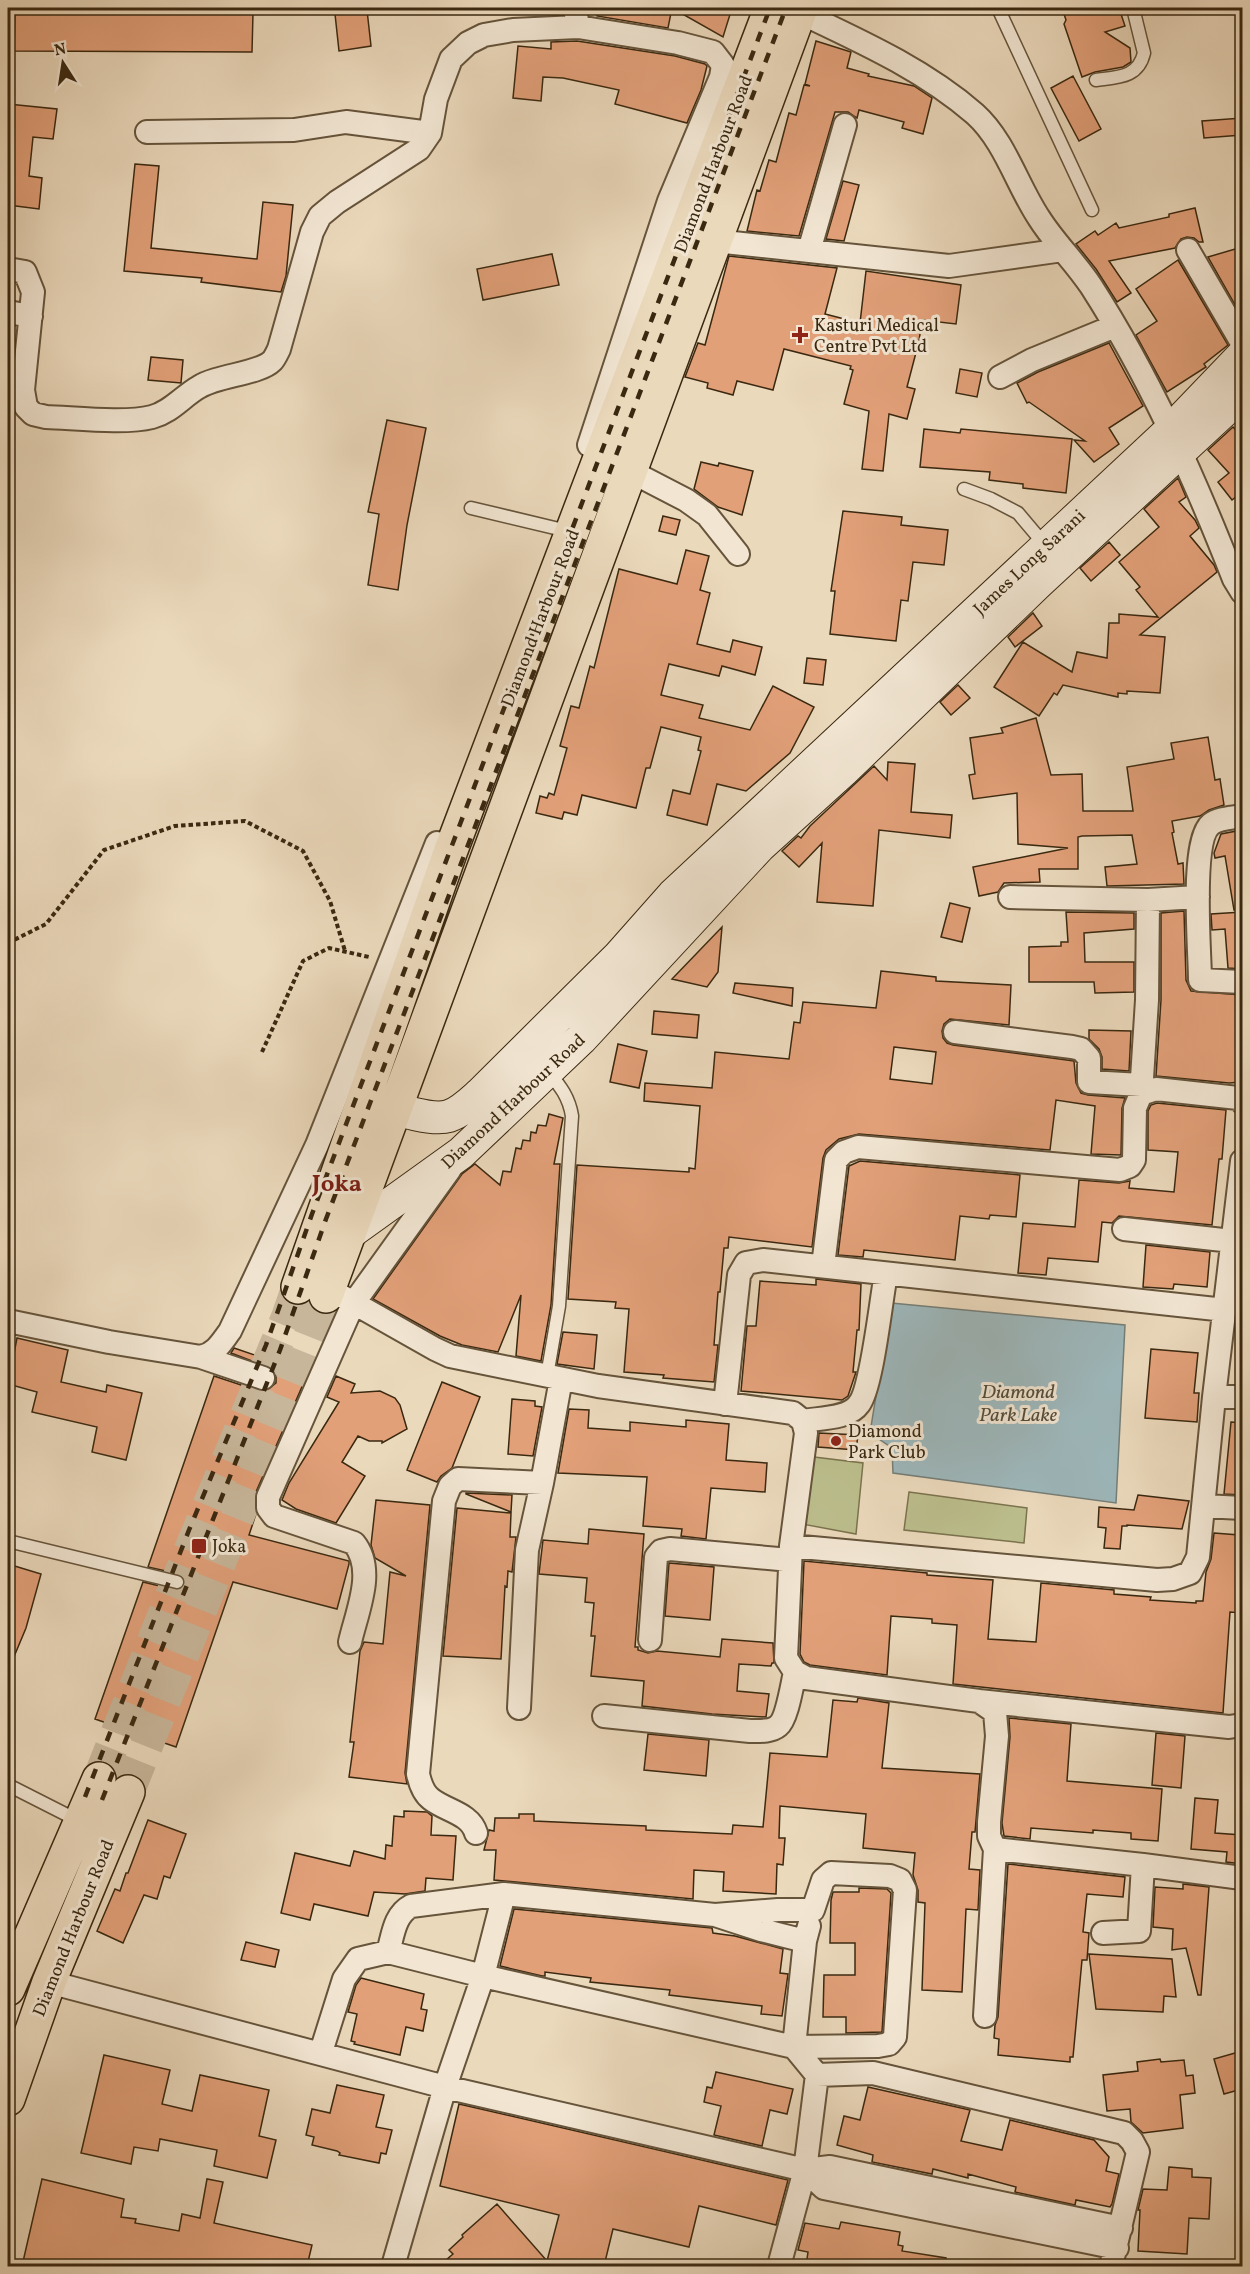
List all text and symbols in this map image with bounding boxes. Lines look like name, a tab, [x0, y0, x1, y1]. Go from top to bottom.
north arrow	[33, 33, 93, 93]
text: N	[52, 38, 69, 62]
street label: Diamond Harbour Road	[669, 72, 760, 257]
place label: Kasturi Medical Centre Pvt Ltd	[814, 314, 939, 360]
marker: Kasturi Medical Centre Pvt Ltd	[791, 326, 809, 344]
street label: James Long Sarani	[968, 504, 1092, 622]
street label: Diamond Harbour Road	[496, 526, 587, 711]
street label: Diamond Harbour Road	[436, 1029, 592, 1176]
district label: Joka	[311, 1168, 362, 1202]
water label: Diamond Park Lake	[979, 1379, 1058, 1430]
place label: Diamond Park Club	[848, 1420, 926, 1466]
marker: Diamond Park Club	[829, 1434, 843, 1448]
place label: Joka	[212, 1535, 246, 1560]
marker: Joka	[190, 1537, 208, 1555]
street label: Diamond Harbour Road	[27, 1836, 121, 2021]

